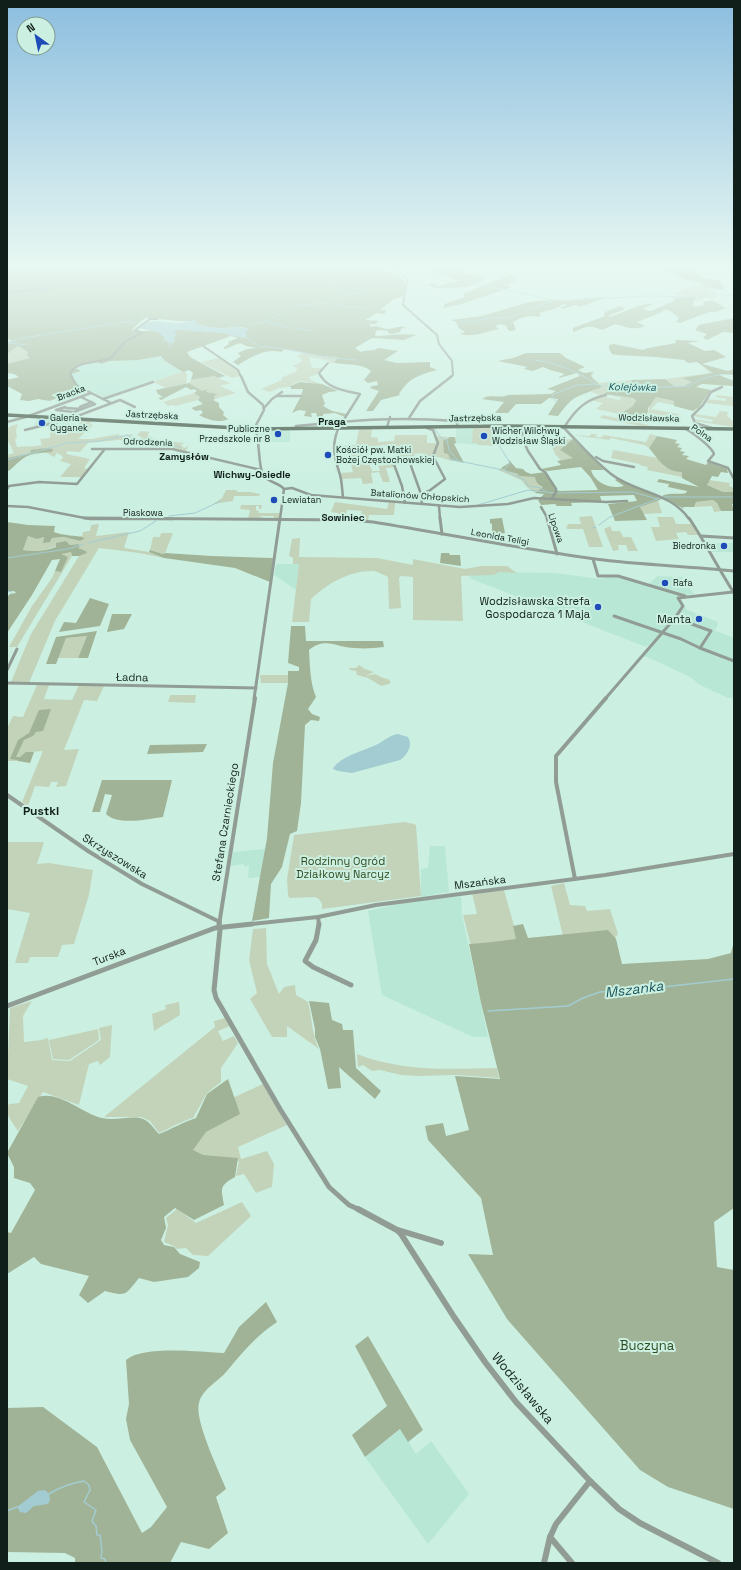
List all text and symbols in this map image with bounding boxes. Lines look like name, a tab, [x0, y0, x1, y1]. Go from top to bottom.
north arrow	[16, 16, 56, 56]
text: N	[24, 20, 37, 35]
water label: Kolejówka	[608, 380, 656, 394]
street label: Bracka	[55, 382, 87, 404]
street label: Jastrzębska	[125, 408, 179, 422]
street label: Wodzisławska	[618, 411, 680, 425]
place label: Galeria Cyganek	[50, 412, 88, 434]
street label: Jastrzębska	[449, 412, 501, 424]
district label: Praga	[318, 415, 346, 428]
marker: Galeria Cyganek	[37, 418, 47, 428]
street label: Polna	[689, 421, 715, 445]
place label: Publiczne Przedszkole nr 8	[199, 423, 270, 445]
place label: Wicher Wilchwy Wodzisław Śląski	[492, 425, 565, 447]
marker: Publiczne Przedszkole nr 8	[273, 429, 283, 439]
marker: Wicher Wilchwy Wodzisław Śląski	[479, 431, 489, 441]
street label: Odrodzenia	[123, 435, 173, 449]
place label: Kościół pw. Matki Bożej Częstochowskiej	[336, 444, 434, 466]
district label: Zamysłów	[159, 450, 209, 463]
marker: Kościół pw. Matki Bożej Częstochowskiej	[323, 450, 333, 460]
district label: Wichwy-Osiedle	[213, 468, 291, 481]
street label: Batalionów Chłopskich	[370, 487, 470, 505]
place label: Lewiatan	[282, 494, 321, 506]
marker: Lewiatan	[269, 495, 279, 505]
street label: Piaskowa	[123, 507, 163, 519]
district label: Sowiniec	[321, 511, 365, 524]
street label: Lipowa	[545, 512, 567, 544]
street label: Leonida Teligi	[470, 526, 530, 548]
place label: Biedronka	[672, 540, 716, 552]
marker: Biedronka	[719, 541, 729, 551]
place label: Rafa	[673, 577, 693, 589]
marker: Rafa	[660, 578, 670, 588]
place label: Wodzisławska Strefa Gospodarcza 1 Maja	[480, 594, 591, 621]
marker: Wodzisławska Strefa Gospodarcza 1 Maja	[593, 602, 603, 612]
place label: Manta	[657, 612, 692, 626]
marker: Manta	[694, 614, 704, 624]
street label: Ładna	[115, 670, 149, 684]
street label: Stefana Czarnieckiego	[209, 762, 241, 882]
district label: Pustki	[23, 803, 59, 819]
street label: Skrzyszowska	[80, 830, 151, 882]
park label: Rodzinny Ogród Działkowy Narcyz	[296, 854, 390, 881]
street label: Mszańska	[453, 872, 507, 892]
street label: Turska	[90, 943, 128, 969]
water label: Mszanka	[604, 976, 665, 1002]
park label: Buczyna	[620, 1337, 675, 1354]
street label: Wodzisławska	[488, 1349, 558, 1428]

